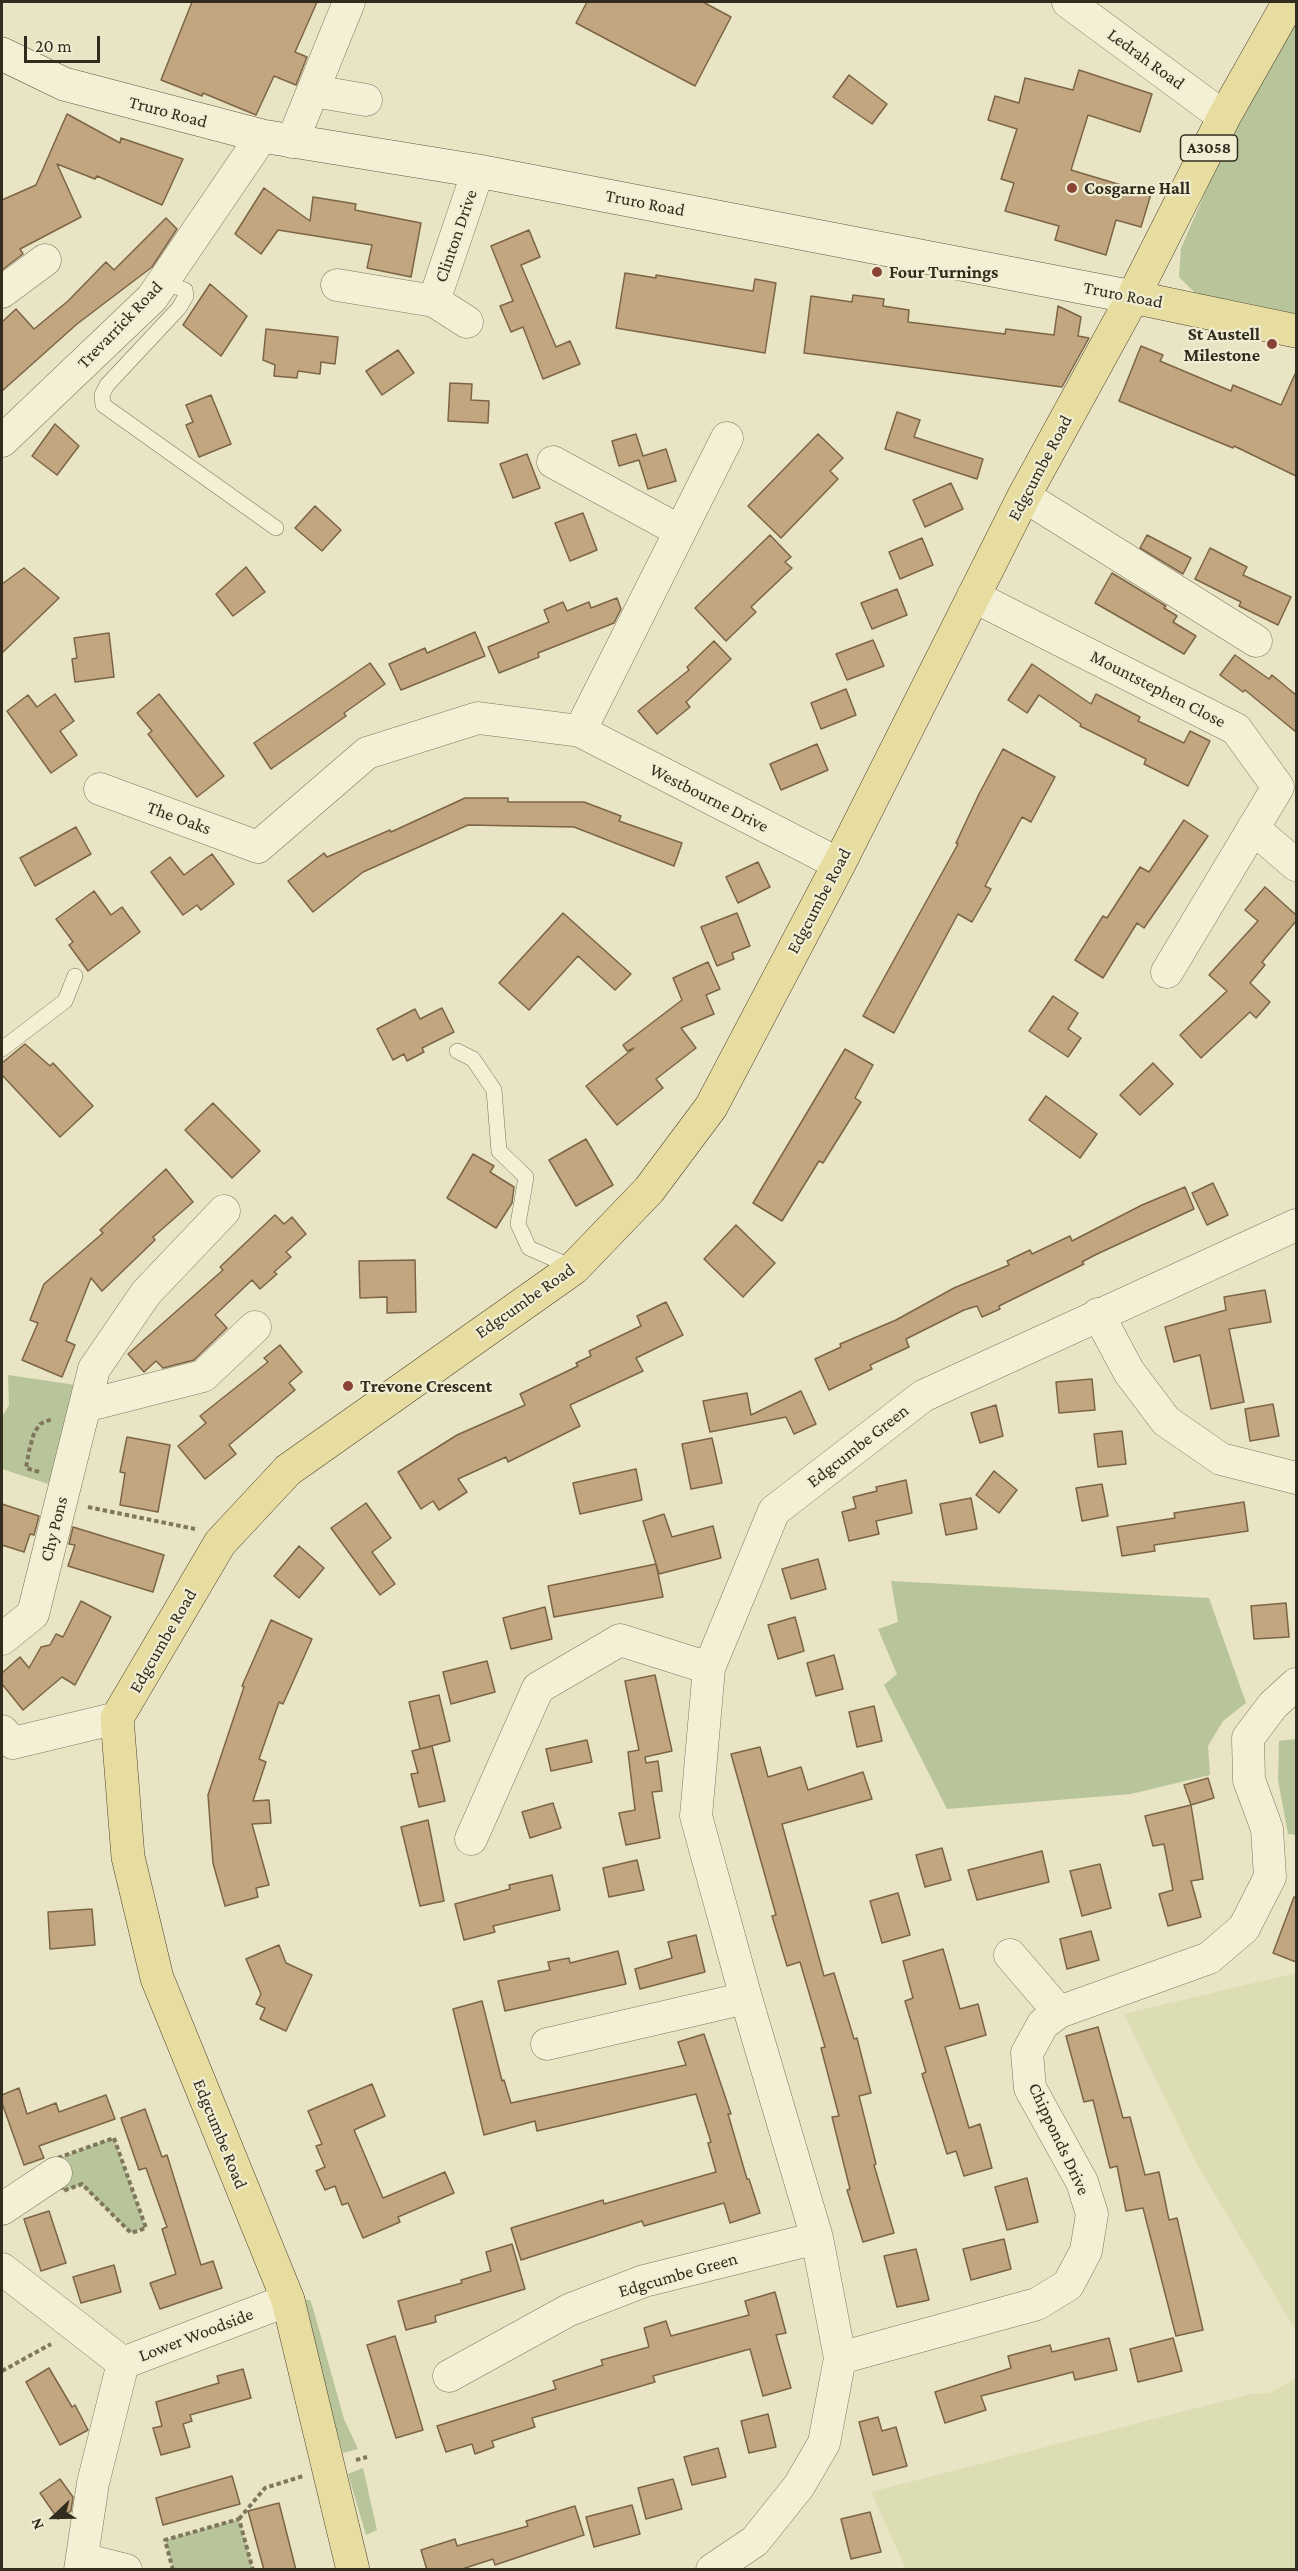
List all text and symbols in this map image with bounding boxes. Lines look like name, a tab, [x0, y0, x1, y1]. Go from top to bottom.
scale bar	[27, 24, 104, 62]
street label: Ledrah Road	[1103, 24, 1189, 94]
text: 20 m	[35, 36, 72, 56]
street label: Truro Road	[126, 91, 210, 133]
road number: A3058	[1180, 135, 1238, 161]
place label: Cosgarne Hall	[1084, 177, 1190, 199]
marker: Cosgarne Hall	[1065, 181, 1079, 195]
street label: Truro Road	[603, 185, 687, 221]
street label: Clinton Drive	[430, 187, 482, 285]
place label: Four Turnings	[889, 261, 998, 283]
marker: Four Turnings	[870, 265, 884, 279]
street label: Trevarrick Road	[73, 277, 167, 373]
street label: Truro Road	[1081, 277, 1165, 313]
place label: St Austell Milestone	[1184, 323, 1260, 366]
marker: St Austell Milestone	[1265, 337, 1279, 351]
street label: Edgcumbe Road	[1003, 412, 1077, 524]
street label: Mountstephen Close	[1087, 646, 1229, 732]
street label: Westbourne Drive	[646, 759, 772, 837]
street label: The Oaks	[144, 796, 214, 840]
street label: Edgcumbe Road	[782, 845, 856, 957]
street label: Edgcumbe Road	[471, 1259, 579, 1343]
place label: Trevone Crescent	[360, 1375, 492, 1397]
marker: Trevone Crescent	[341, 1379, 355, 1393]
street label: Edgcumbe Green	[803, 1400, 913, 1492]
street label: Chy Pons	[36, 1494, 72, 1564]
street label: Edgcumbe Road	[125, 1585, 201, 1697]
street label: Edgcumbe Road	[188, 2076, 252, 2192]
street label: Chipponds Drive	[1024, 2079, 1094, 2199]
street label: Edgcumbe Green	[616, 2248, 740, 2302]
street label: Lower Woodside	[136, 2303, 256, 2367]
north arrow	[24, 2487, 84, 2547]
text: N	[27, 2516, 47, 2532]

